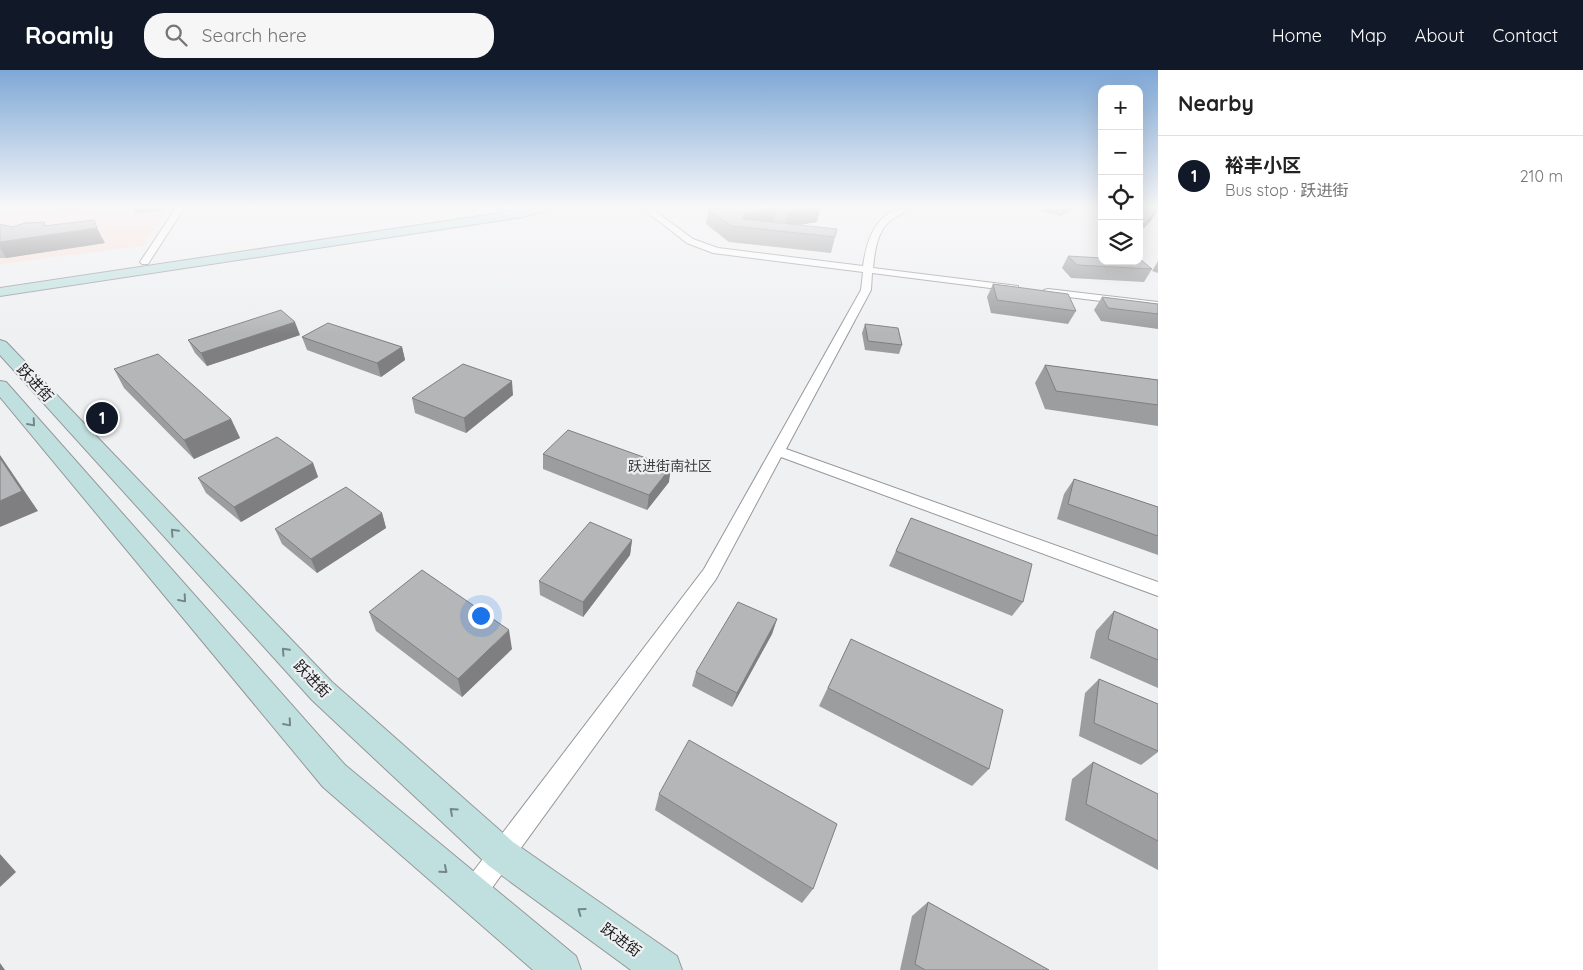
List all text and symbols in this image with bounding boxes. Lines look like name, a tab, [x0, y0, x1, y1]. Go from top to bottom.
search box	[144, 13, 494, 58]
text: Roamly	[25, 20, 114, 50]
icon: search	[162, 21, 190, 49]
text: Search here	[202, 23, 307, 47]
text: Home	[1272, 24, 1322, 47]
text: Map	[1350, 24, 1387, 47]
text: About	[1415, 24, 1465, 47]
text: Contact	[1493, 24, 1558, 47]
map controls	[1098, 85, 1143, 265]
button: +	[1098, 85, 1143, 130]
text: Nearby	[1178, 90, 1254, 116]
button: −	[1098, 130, 1143, 175]
text: 裕丰小区	[1225, 153, 1301, 177]
text: 1	[1191, 166, 1197, 186]
text: 210 m	[1520, 166, 1563, 186]
button: locate	[1098, 175, 1143, 220]
text: Bus stop · 跃进街	[1225, 180, 1348, 200]
button: layers	[1098, 220, 1143, 265]
street label: 跃进街	[13, 360, 58, 406]
pin: 1	[86, 399, 118, 437]
one-way arrow	[26, 417, 35, 426]
district label: 跃进街南社区	[628, 457, 712, 475]
one-way arrow	[171, 529, 180, 538]
one-way arrow	[177, 594, 186, 603]
your location	[468, 603, 494, 629]
one-way arrow	[282, 648, 291, 657]
street label: 跃进街	[290, 656, 335, 701]
one-way arrow	[283, 717, 291, 726]
one-way arrow	[450, 808, 459, 817]
one-way arrow	[439, 864, 448, 873]
one-way arrow	[577, 908, 587, 917]
street label: 跃进街	[598, 919, 645, 961]

